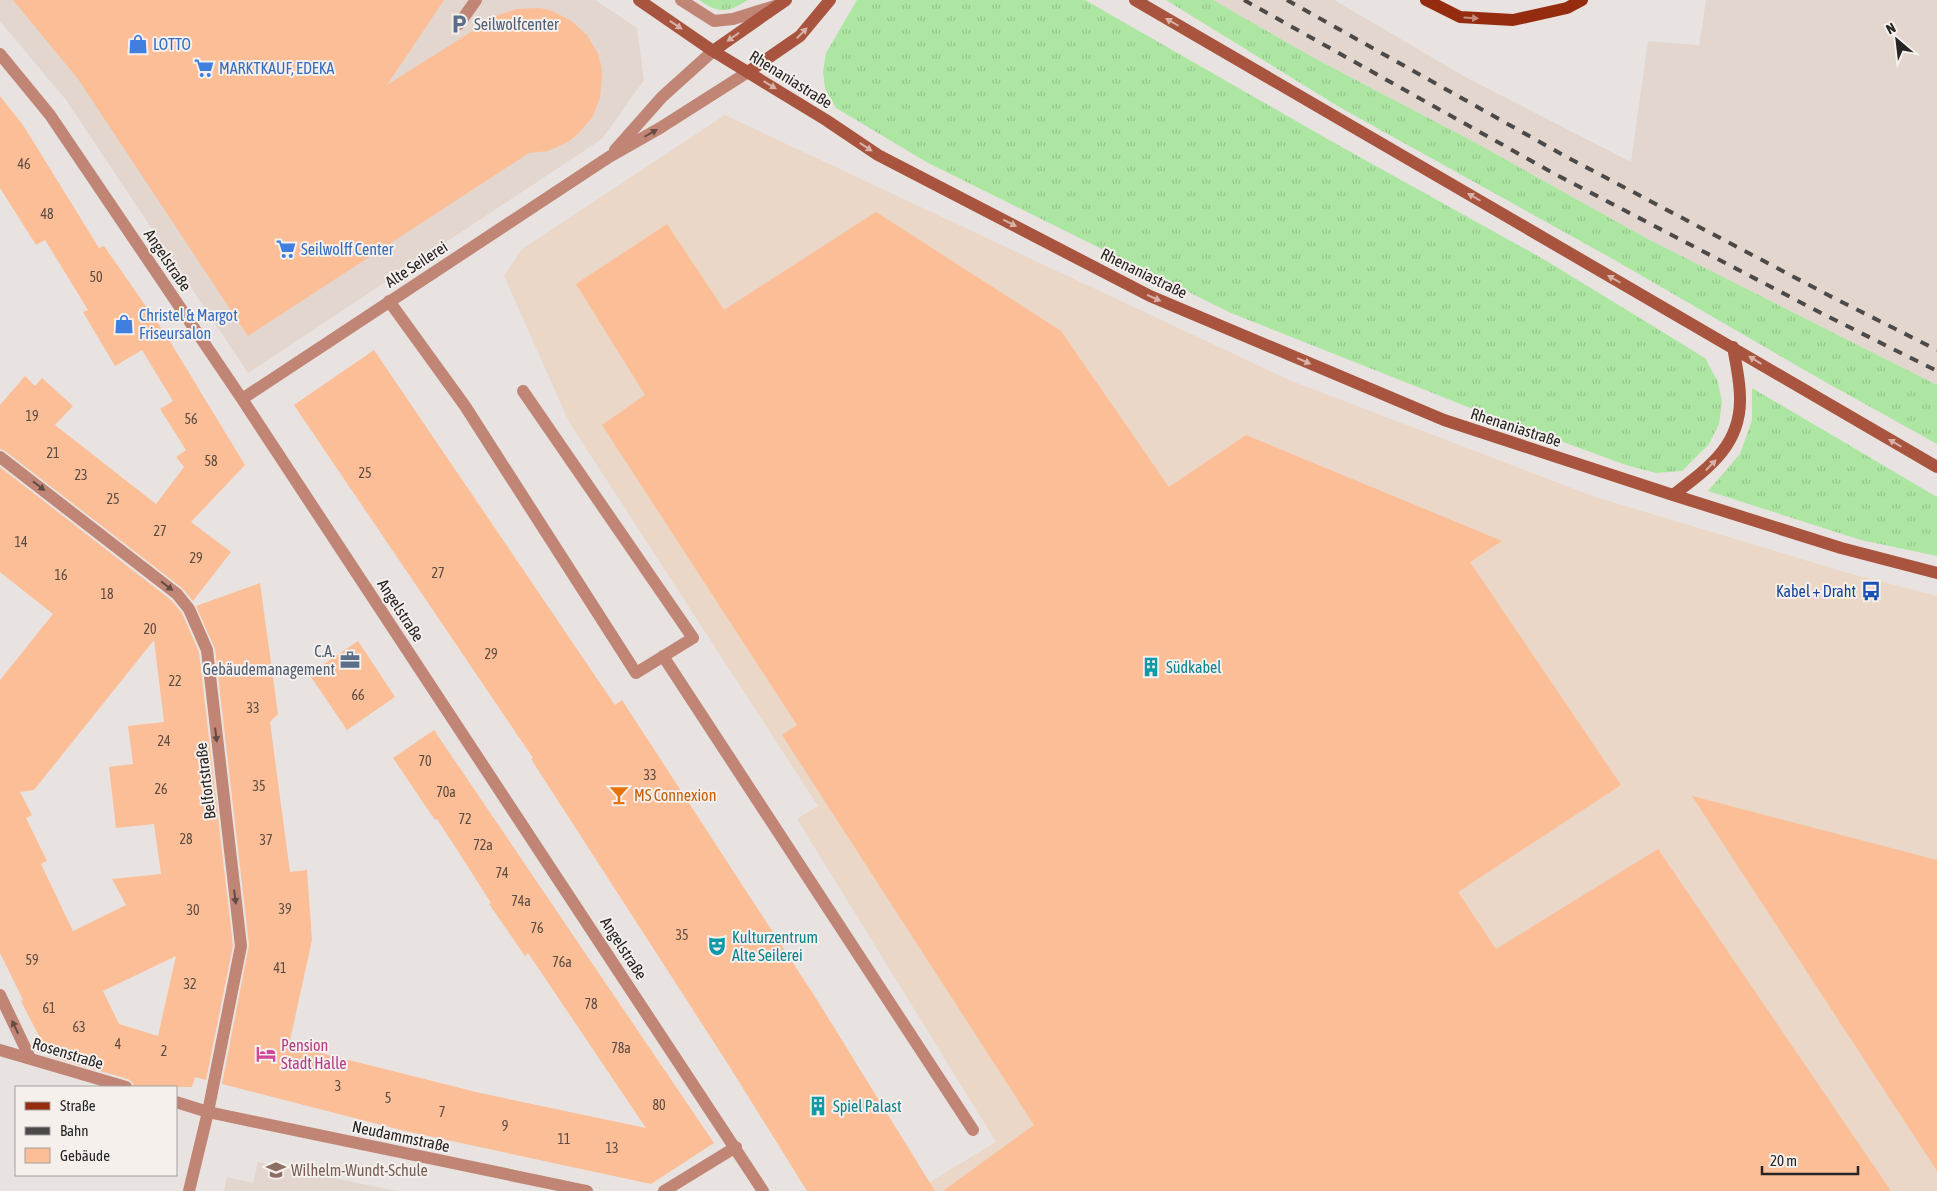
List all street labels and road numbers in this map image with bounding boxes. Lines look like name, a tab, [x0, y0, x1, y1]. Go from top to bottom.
street label: Rhenaniastraße	[746, 46, 836, 112]
street label: Angelstraße	[140, 226, 195, 295]
street label: Alte Seilerei	[381, 237, 451, 291]
street label: Rhenaniastraße	[1098, 244, 1190, 302]
street label: Rhenaniastraße	[1469, 404, 1563, 450]
street label: Angelstraße	[373, 576, 428, 645]
street label: Belfortstraße	[191, 742, 219, 820]
street label: Angelstraße	[596, 914, 651, 983]
street label: Rosenstraße	[30, 1034, 106, 1072]
street label: Neudammstraße	[351, 1117, 451, 1155]

